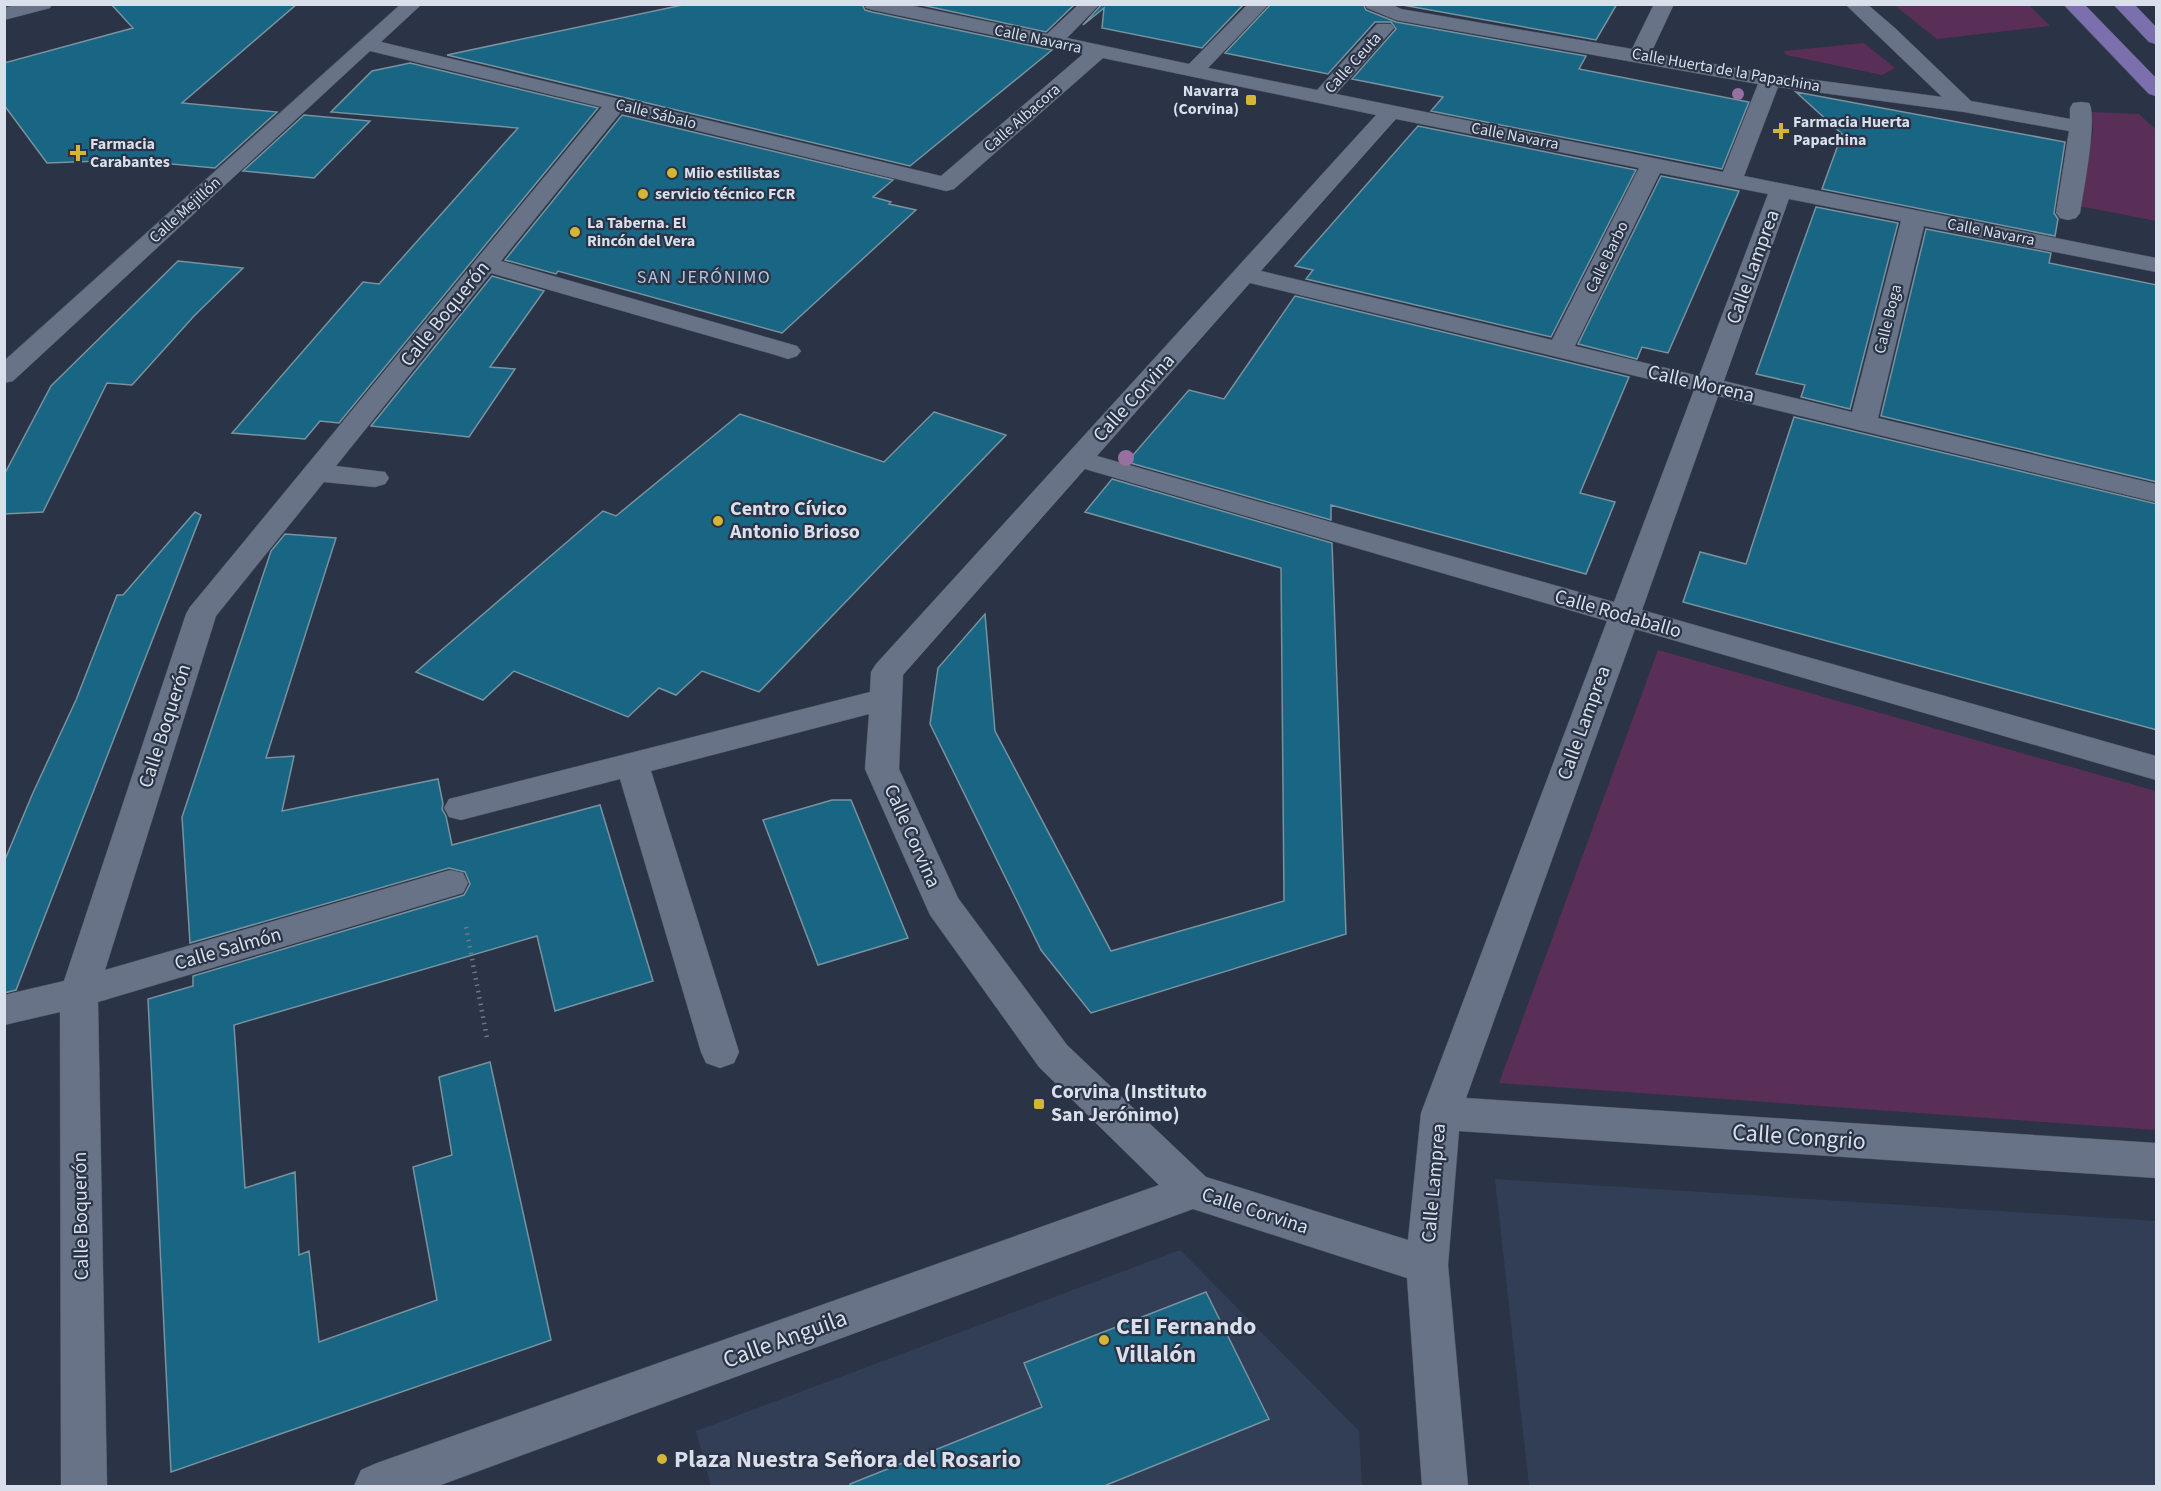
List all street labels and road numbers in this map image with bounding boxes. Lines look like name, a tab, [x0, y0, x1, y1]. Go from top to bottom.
street label: Calle Navarra	[992, 19, 1084, 59]
street label: Calle Ceuta	[1320, 28, 1386, 98]
street label: Calle Huerta de la Papachina	[1630, 43, 1822, 97]
street label: Calle Albacora	[979, 79, 1065, 157]
street label: Calle Sábalo	[613, 93, 699, 135]
street label: Calle Navarra	[1469, 117, 1561, 155]
street label: Calle Mejillón	[144, 172, 226, 248]
street label: Calle Lamprea	[1719, 206, 1787, 328]
street label: Calle Navarra	[1945, 213, 2037, 251]
street label: Calle Barbo	[1580, 218, 1634, 296]
street label: Calle Boquerón	[394, 255, 496, 373]
street label: Calle Boga	[1869, 282, 1907, 356]
street label: Calle Corvina	[1087, 348, 1181, 448]
street label: Calle Morena	[1645, 358, 1757, 410]
street label: Calle Rodaballo	[1551, 583, 1685, 645]
street label: Calle Boquerón	[132, 661, 198, 791]
street label: Calle Lamprea	[1550, 662, 1618, 784]
street label: Calle Corvina	[877, 780, 947, 892]
street label: Calle Salmón	[171, 920, 285, 978]
street label: Calle Congrio	[1731, 1115, 1867, 1159]
street label: Calle Lamprea	[1415, 1122, 1453, 1244]
street label: Calle Boquerón	[66, 1151, 96, 1281]
street label: Calle Corvina	[1198, 1181, 1312, 1241]
street label: Calle Anguila	[718, 1300, 852, 1378]

